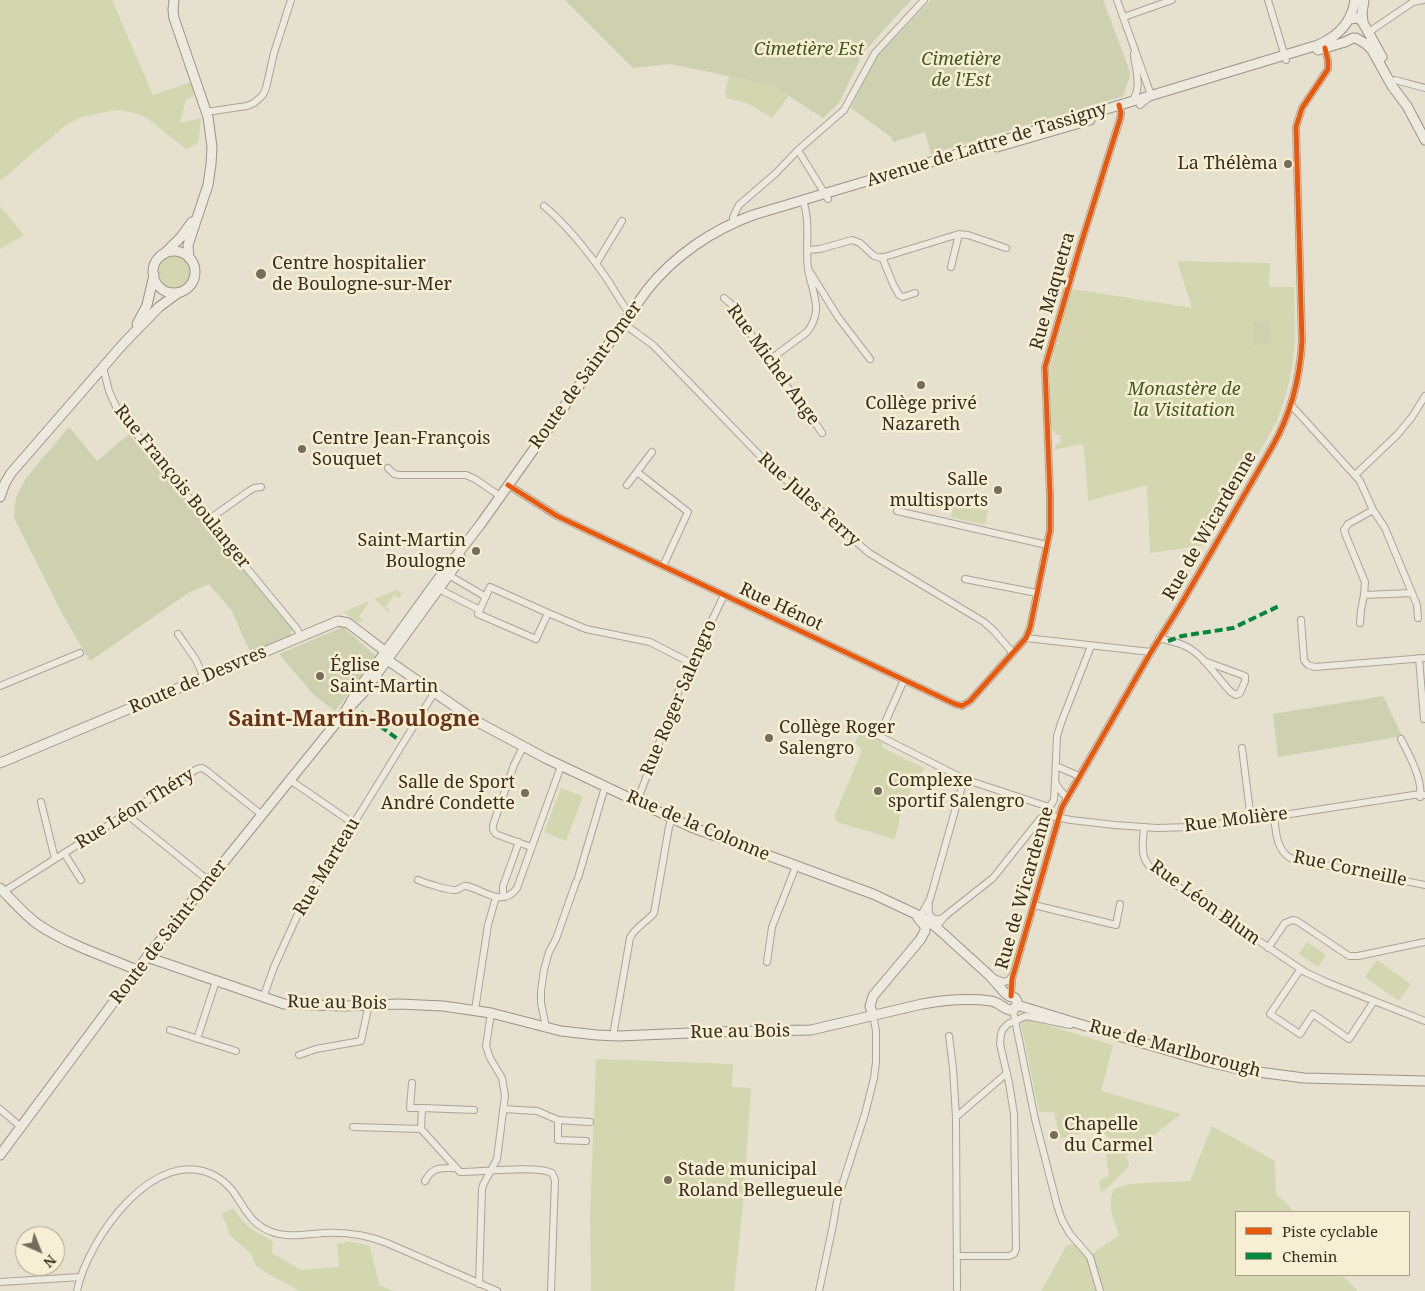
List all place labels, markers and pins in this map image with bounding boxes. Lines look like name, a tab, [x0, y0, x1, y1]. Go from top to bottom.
place label: La Thélèma	[1178, 153, 1278, 175]
marker: La Thélèma	[1282, 158, 1294, 170]
place label: Centre hospitalier de Boulogne-sur-Mer	[272, 253, 452, 296]
marker: Centre hospitalier de Boulogne-sur-Mer	[254, 267, 268, 281]
marker: Collège privé Nazareth	[915, 379, 927, 391]
place label: Collège privé Nazareth	[865, 393, 977, 436]
place label: Centre Jean-François Souquet	[312, 428, 490, 470]
marker: Centre Jean-François Souquet	[296, 443, 308, 455]
place label: Salle multisports	[889, 469, 988, 512]
marker: Salle multisports	[992, 484, 1004, 496]
place label: Saint-Martin Boulogne	[358, 530, 466, 572]
marker: Saint-Martin Boulogne	[470, 545, 482, 557]
place label: Église Saint-Martin	[330, 655, 438, 698]
marker: Église Saint-Martin	[314, 670, 326, 682]
place label: Collège Roger Salengro	[779, 717, 895, 760]
marker: Collège Roger Salengro	[763, 732, 775, 744]
place label: Complexe sportif Salengro	[888, 770, 1025, 812]
place label: Salle de Sport André Condette	[381, 772, 515, 814]
marker: Complexe sportif Salengro	[872, 785, 884, 797]
marker: Salle de Sport André Condette	[519, 787, 531, 799]
place label: Chapelle du Carmel	[1064, 1114, 1153, 1156]
marker: Chapelle du Carmel	[1048, 1129, 1060, 1141]
place label: Stade municipal Roland Bellegueule	[678, 1159, 843, 1202]
marker: Stade municipal Roland Bellegueule	[662, 1174, 674, 1186]

